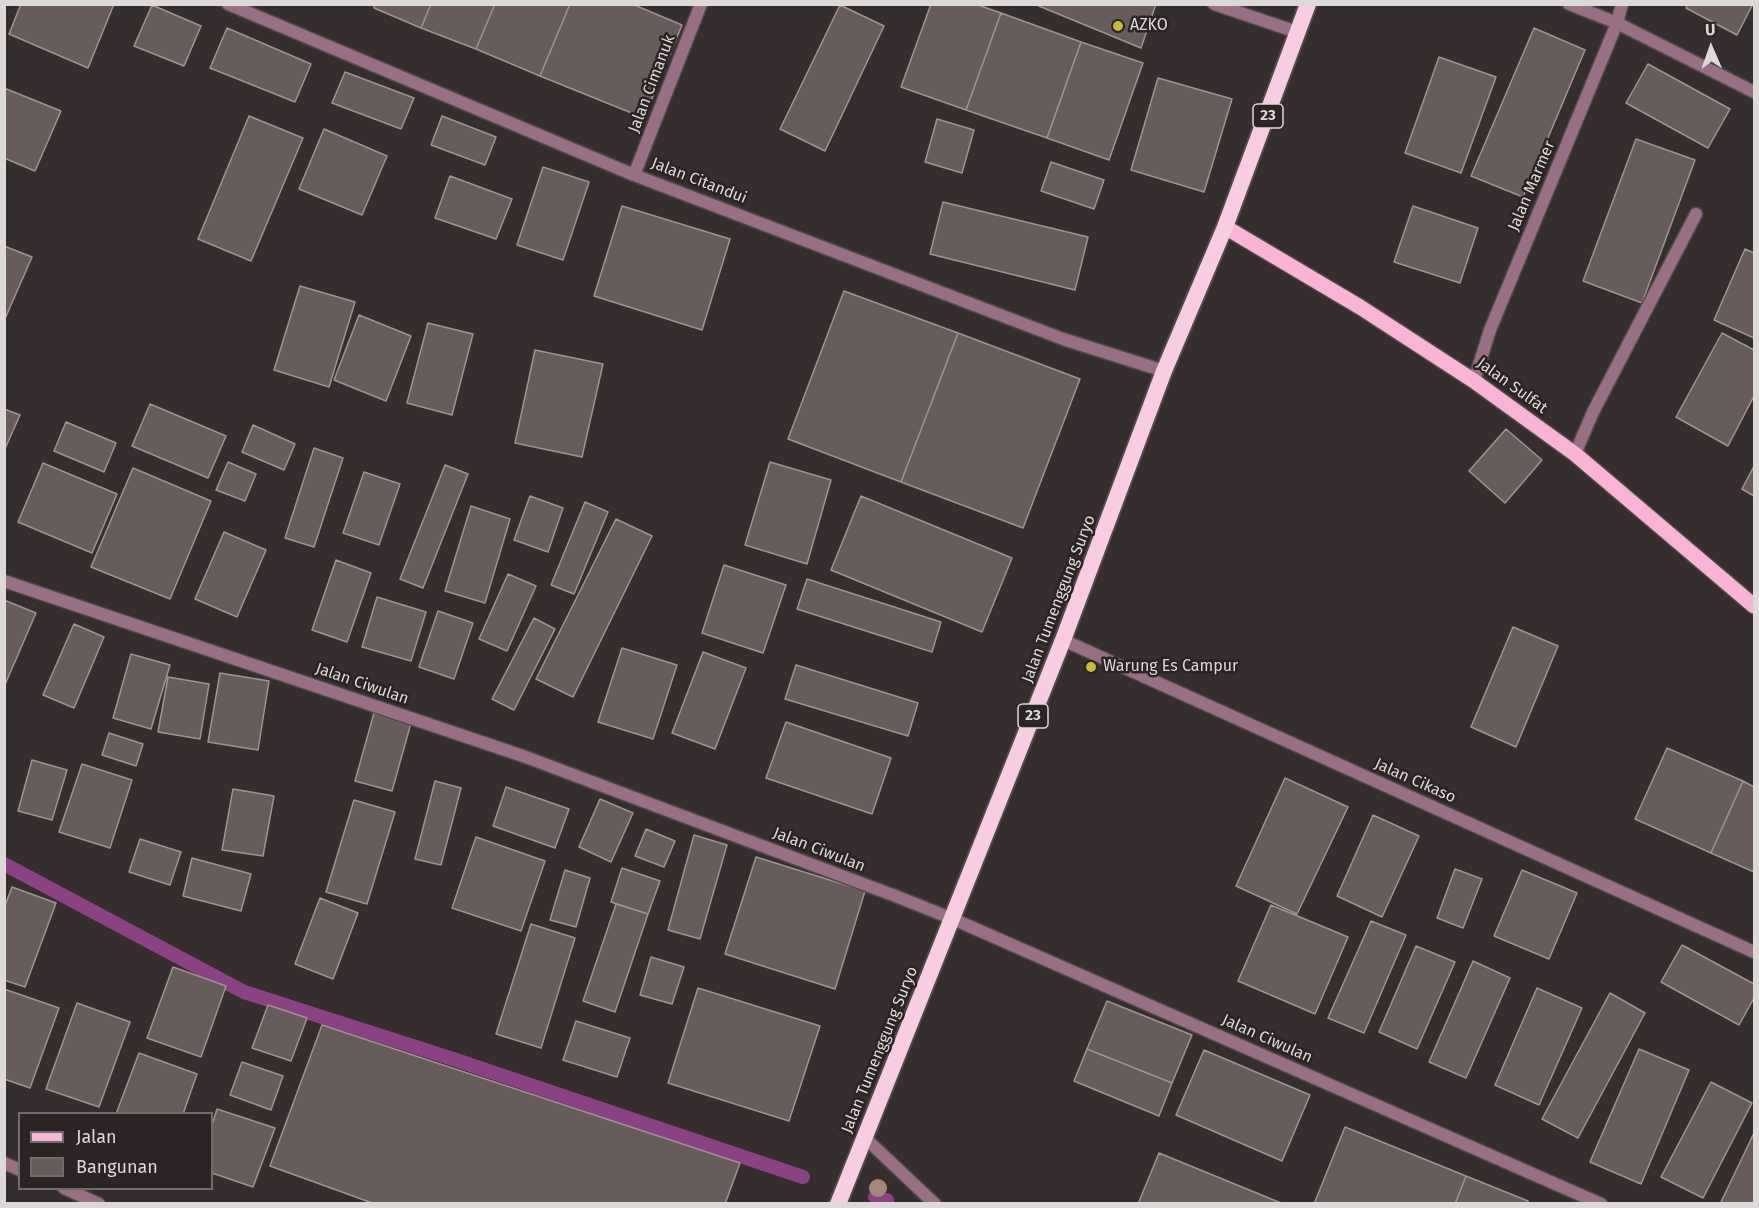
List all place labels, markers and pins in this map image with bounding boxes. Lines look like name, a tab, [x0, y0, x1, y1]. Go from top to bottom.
place label: AZKO	[1130, 16, 1168, 36]
marker: AZKO	[1111, 19, 1125, 33]
place label: Warung Es Campur	[1103, 657, 1238, 677]
marker: Warung Es Campur	[1084, 660, 1098, 674]

